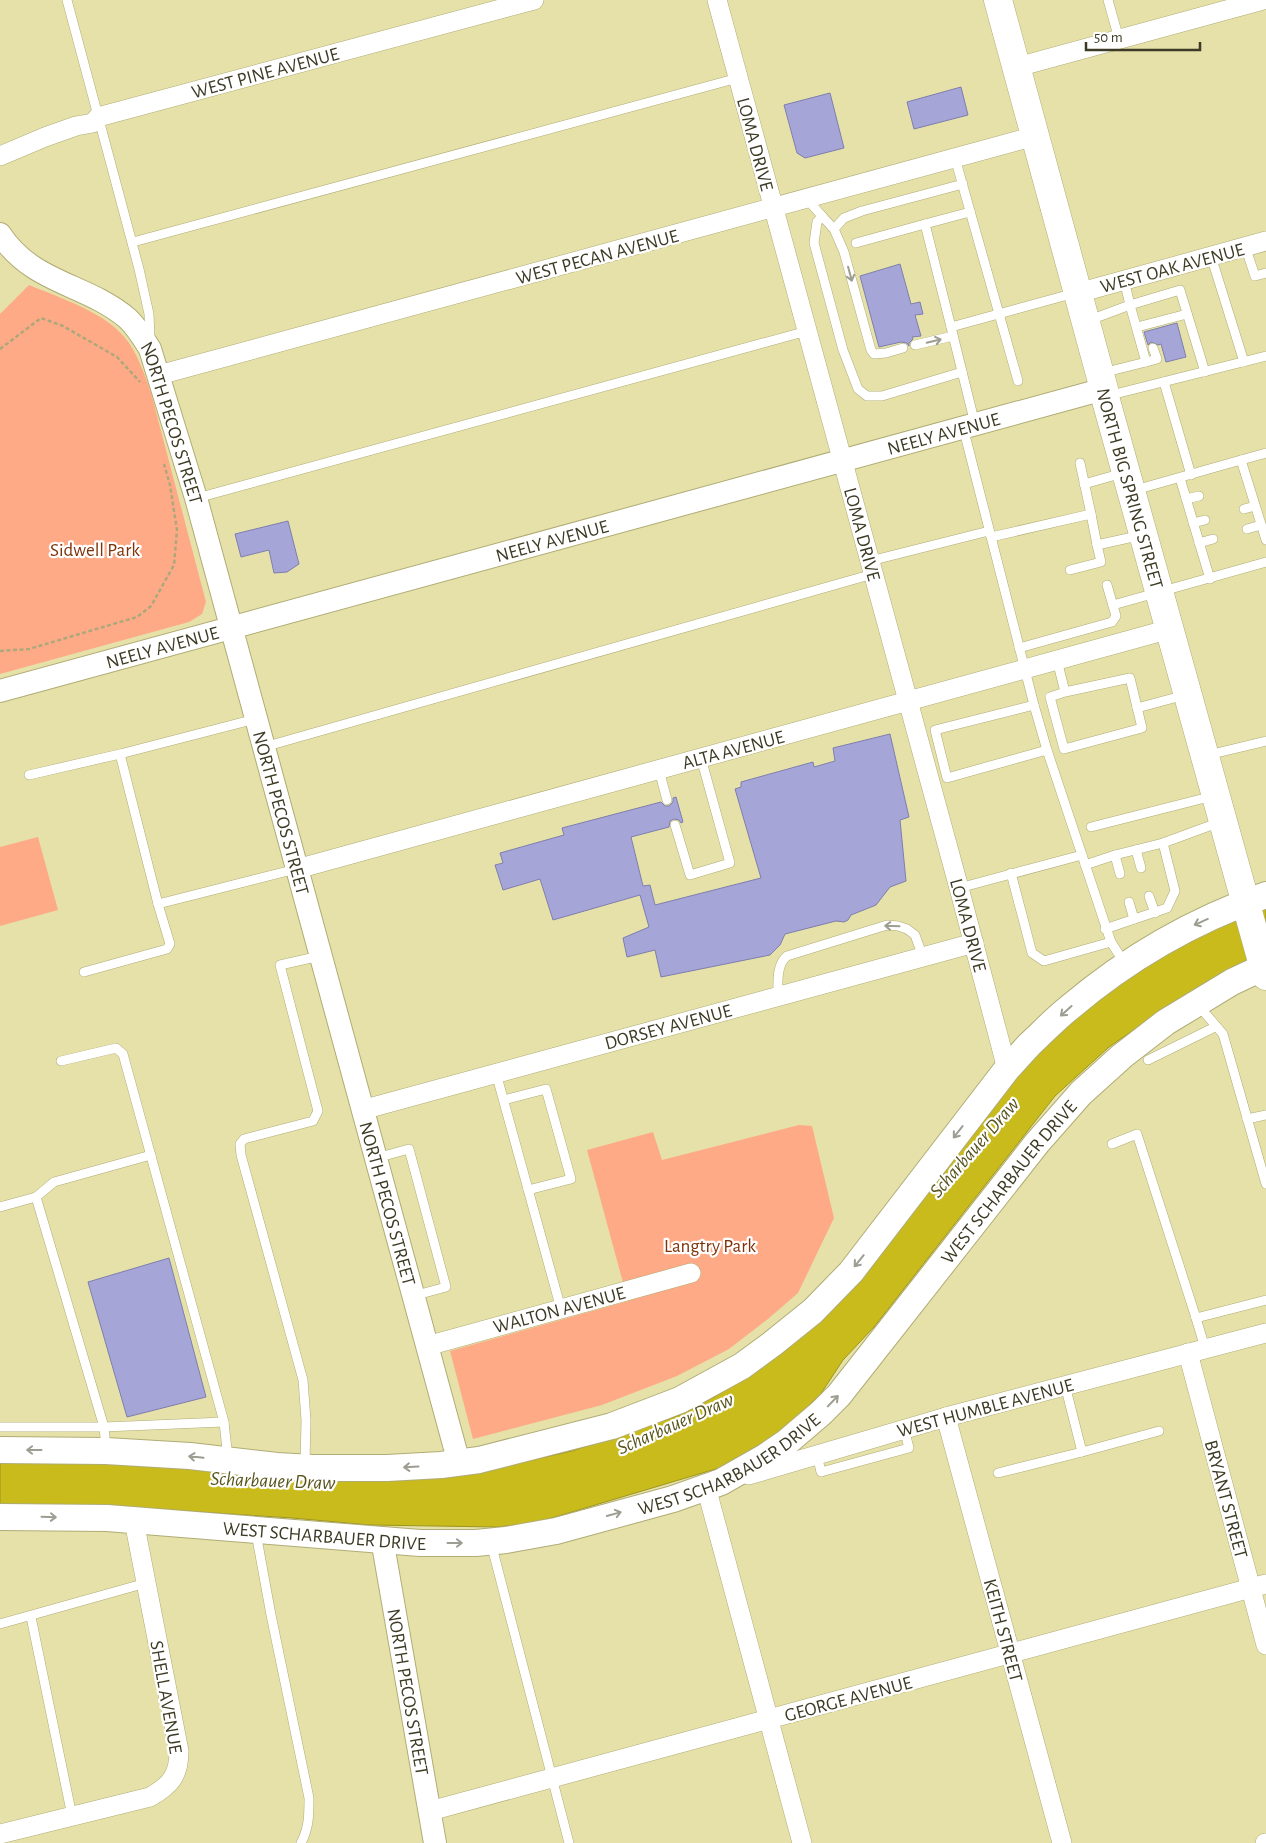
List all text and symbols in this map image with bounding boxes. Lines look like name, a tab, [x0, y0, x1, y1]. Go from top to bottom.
scale bar	[1086, 20, 1200, 52]
text: 50 m	[1094, 30, 1123, 45]
street label: WEST PINE AVENUE	[190, 45, 341, 102]
street label: LOMA DRIVE	[733, 96, 776, 193]
street label: WEST PECAN AVENUE	[514, 227, 681, 288]
street label: WEST OAK AVENUE	[1098, 240, 1246, 297]
one-way arrow	[846, 266, 856, 282]
one-way arrow	[925, 335, 941, 345]
street label: NORTH PECOS STREET	[137, 338, 205, 506]
street label: NORTH BIG SPRING STREET	[1093, 387, 1166, 591]
street label: NEELY AVENUE	[885, 410, 1002, 459]
street label: LOMA DRIVE	[840, 486, 883, 583]
street label: NEELY AVENUE	[494, 517, 611, 566]
park label: Sidwell Park	[50, 541, 140, 560]
street label: NEELY AVENUE	[104, 624, 221, 673]
street label: ALTA AVENUE	[680, 728, 786, 773]
street label: NORTH PECOS STREET	[249, 729, 312, 897]
street label: LOMA DRIVE	[946, 877, 989, 974]
one-way arrow	[1194, 917, 1209, 927]
one-way arrow	[885, 921, 901, 931]
street label: DORSEY AVENUE	[603, 1001, 734, 1054]
one-way arrow	[1059, 1005, 1072, 1017]
water label: Scharbauer Draw	[926, 1094, 1024, 1201]
street label: WEST SCHARBAUER DRIVE	[938, 1097, 1081, 1268]
street label: NORTH PECOS STREET	[355, 1120, 418, 1288]
one-way arrow	[953, 1125, 964, 1138]
park label: Langtry Park	[664, 1237, 756, 1256]
one-way arrow	[854, 1254, 865, 1267]
street label: WALTON AVENUE	[491, 1284, 627, 1337]
street label: WEST HUMBLE AVENUE	[895, 1376, 1076, 1441]
water label: Scharbauer Draw	[614, 1389, 737, 1458]
one-way arrow	[826, 1396, 838, 1408]
street label: WEST SCHARBAUER DRIVE	[636, 1410, 824, 1519]
street label: BRYANT STREET	[1201, 1438, 1250, 1561]
one-way arrow	[26, 1445, 42, 1455]
one-way arrow	[189, 1452, 205, 1462]
one-way arrow	[403, 1462, 419, 1471]
water label: Scharbauer Draw	[210, 1469, 336, 1493]
one-way arrow	[606, 1509, 622, 1519]
one-way arrow	[40, 1512, 56, 1522]
street label: WEST SCHARBAUER DRIVE	[222, 1519, 426, 1554]
one-way arrow	[446, 1538, 463, 1548]
street label: KEITH STREET	[980, 1577, 1025, 1684]
street label: NORTH PECOS STREET	[383, 1607, 431, 1777]
street label: SHELL AVENUE	[146, 1639, 185, 1755]
street label: GEORGE AVENUE	[783, 1673, 914, 1726]

